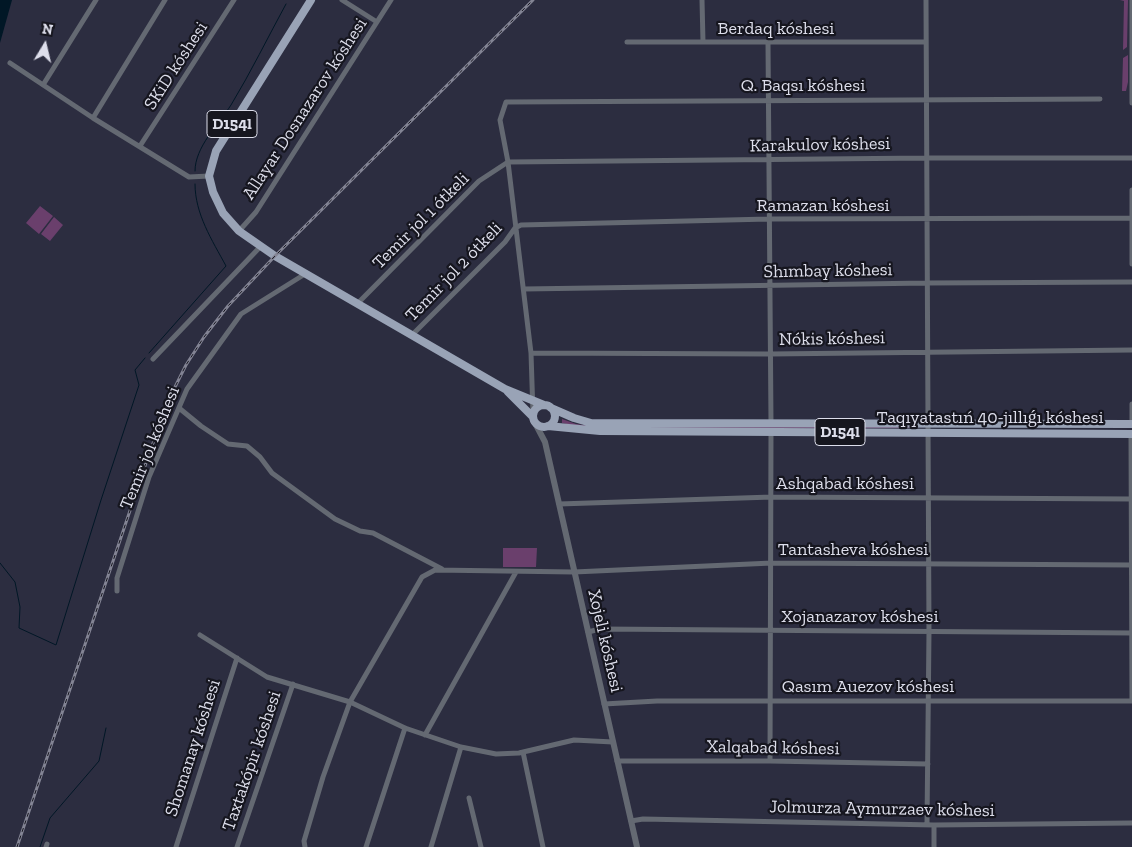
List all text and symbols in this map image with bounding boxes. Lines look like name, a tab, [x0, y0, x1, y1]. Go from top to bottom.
street label: Allayar Dosnazarov kóshesi	[238, 14, 372, 204]
street label: SKiD kóshesi	[140, 18, 212, 114]
street label: Berdaq kóshesi	[718, 18, 834, 40]
north arrow	[20, 20, 70, 70]
text: N	[41, 20, 54, 39]
street label: Q. Baqsı kóshesi	[741, 75, 865, 97]
road number: D154l	[207, 110, 257, 138]
street label: Karakulov kóshesi	[750, 133, 890, 157]
street label: Temir jol 1 ótkeli	[368, 168, 474, 274]
street label: Ramazan kóshesi	[756, 195, 890, 217]
street label: Temir jol 2 ótkeli	[401, 218, 507, 326]
street label: Shımbay kóshesi	[763, 259, 893, 283]
street label: Nókis kóshesi	[779, 327, 885, 351]
street label: Temir jol kóshesi	[115, 383, 185, 513]
street label: Taqıyatastıń 40-jıllıǵı kóshesi	[877, 407, 1103, 429]
road number: D154l	[815, 418, 865, 446]
street label: Ashqabad kóshesi	[776, 473, 914, 495]
street label: Tantasheva kóshesi	[778, 539, 928, 561]
street label: Xojeli kóshesi	[583, 588, 627, 694]
street label: Xojanazarov kóshesi	[782, 606, 938, 628]
street label: Qasım Auezov kóshesi	[782, 676, 954, 698]
street label: Shomanay kóshesi	[161, 677, 225, 819]
street label: Taxtakópir kóshesi	[218, 688, 286, 834]
street label: Xalqabad kóshesi	[706, 736, 840, 760]
street label: Jolmurza Aymurzaev kóshesi	[769, 796, 995, 822]

